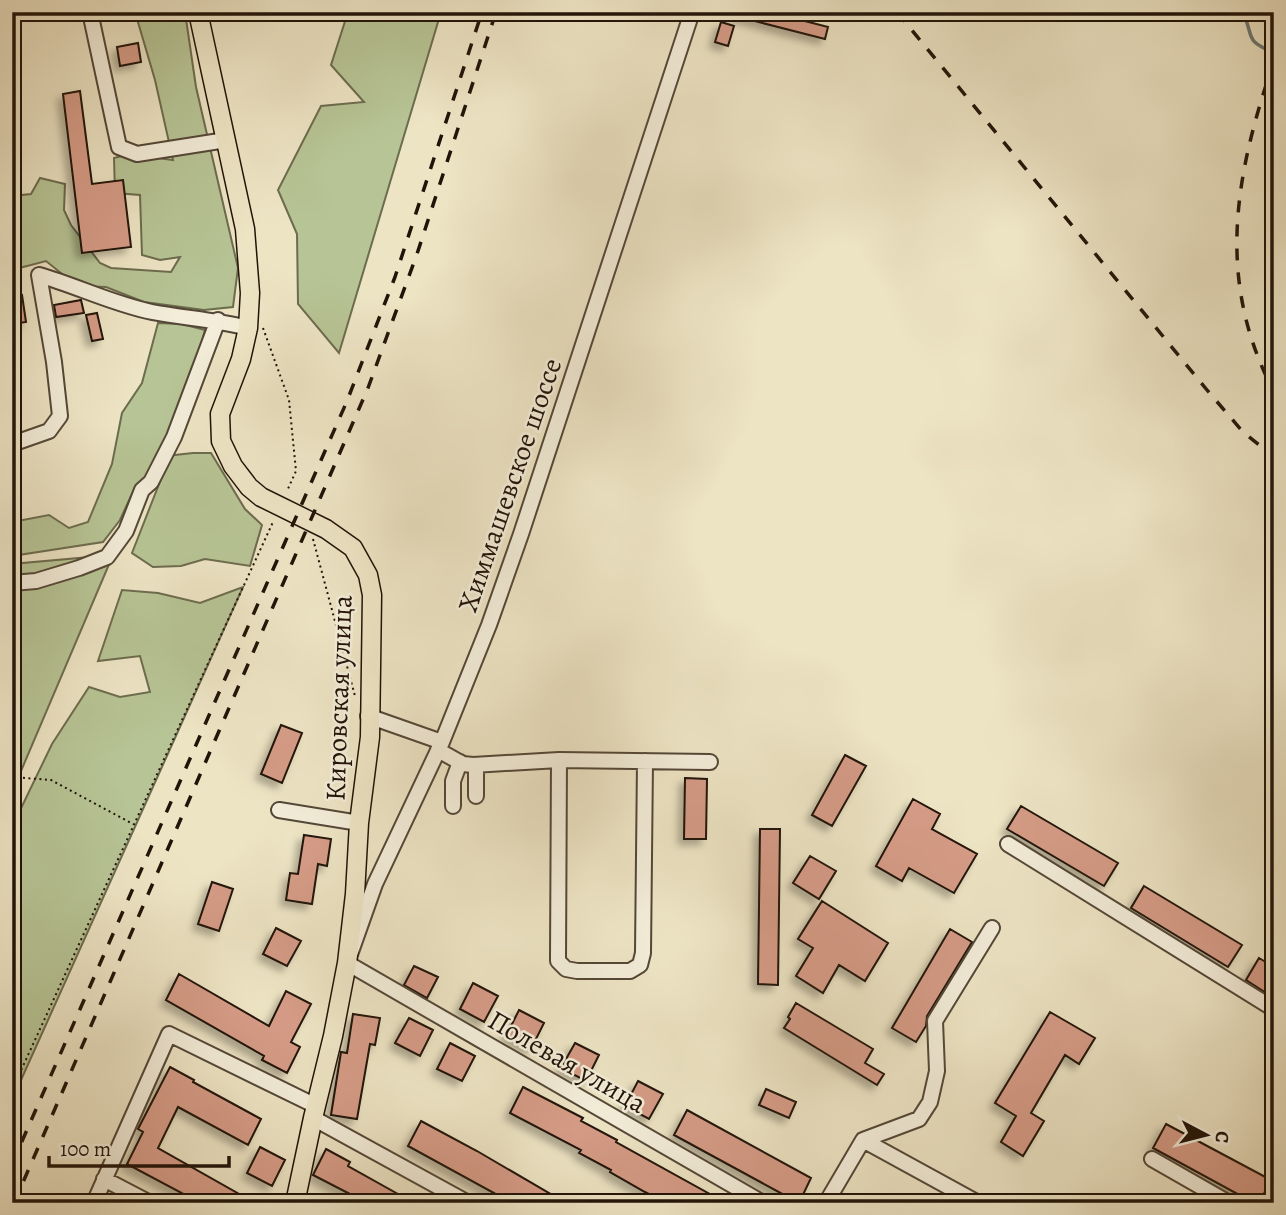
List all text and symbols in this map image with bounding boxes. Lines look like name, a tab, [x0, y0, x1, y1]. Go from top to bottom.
street label: Химмашевское шоссе	[449, 353, 571, 617]
street label: Кировская улица	[316, 594, 362, 802]
street label: Полевая улица	[481, 1001, 653, 1123]
north arrow	[1170, 1100, 1240, 1170]
scale bar	[49, 1124, 229, 1168]
text: С	[1208, 1130, 1235, 1144]
text: 100 m	[60, 1135, 111, 1163]

